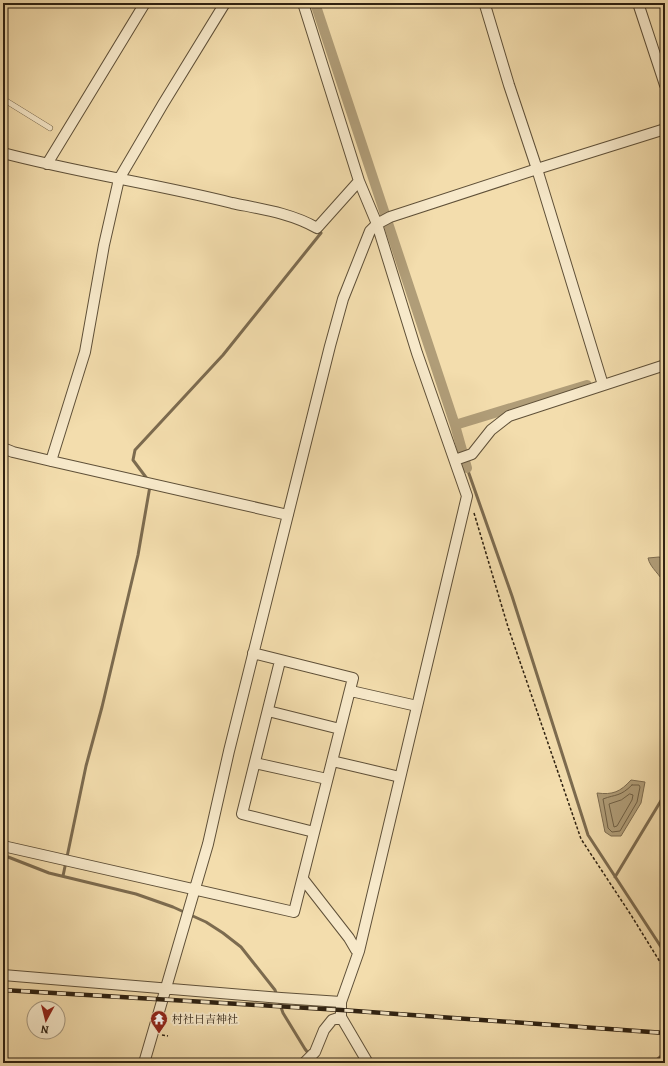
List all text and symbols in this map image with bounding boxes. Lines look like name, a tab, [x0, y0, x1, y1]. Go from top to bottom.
north arrow	[26, 1000, 66, 1040]
temple icon: 村社日吉神社	[149, 1009, 169, 1034]
place label: 村社日吉神社	[172, 1012, 238, 1027]
text: N	[40, 1021, 50, 1037]

